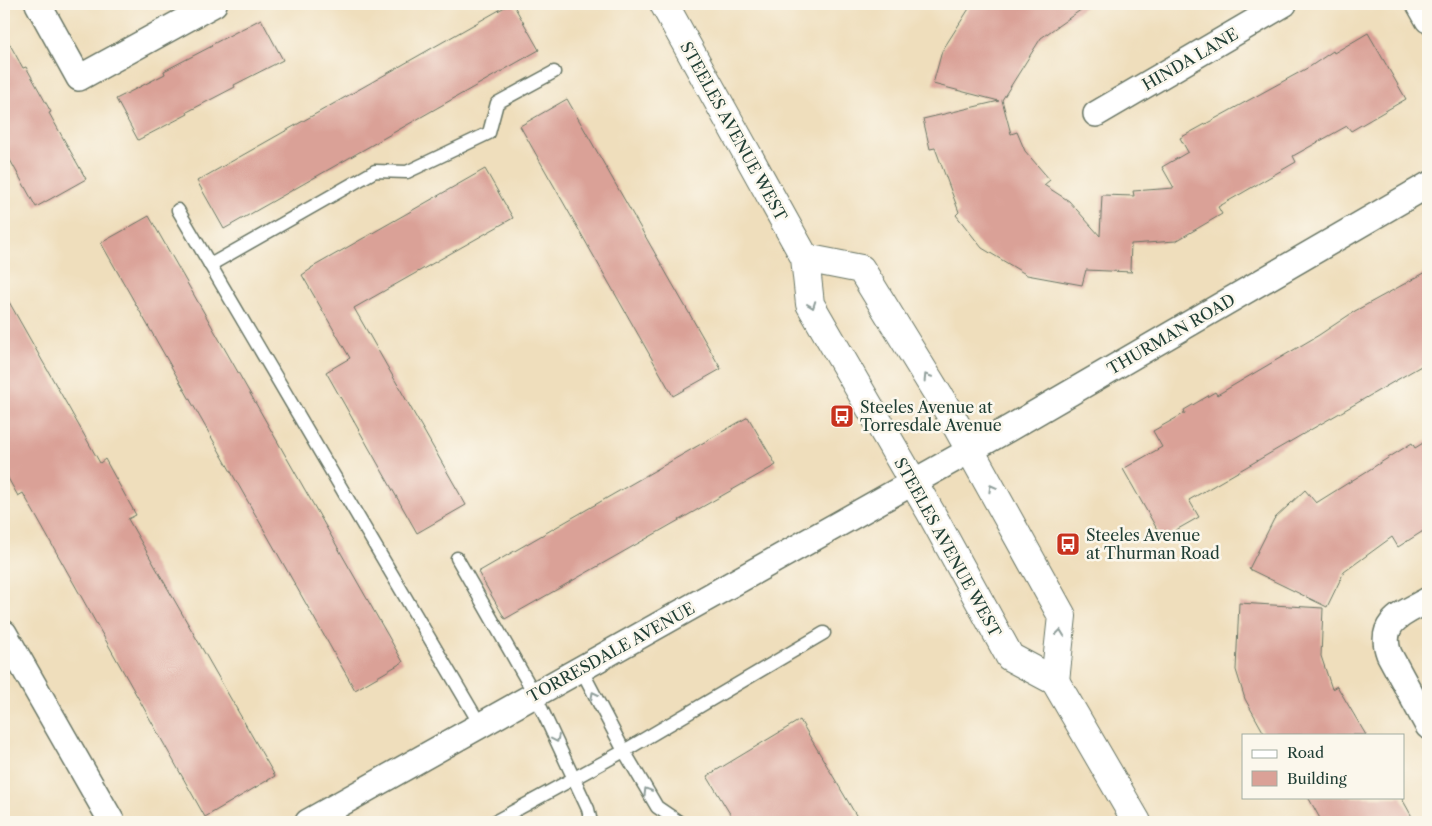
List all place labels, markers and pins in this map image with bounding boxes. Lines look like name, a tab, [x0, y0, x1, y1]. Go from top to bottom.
place label: Steeles Avenue at Torresdale Avenue	[860, 397, 1002, 435]
bus stop icon: Steeles Avenue at Torresdale Avenue	[829, 403, 855, 429]
place label: Steeles Avenue at Thurman Road	[1086, 525, 1220, 563]
bus stop icon: Steeles Avenue at Thurman Road	[1055, 531, 1081, 557]

